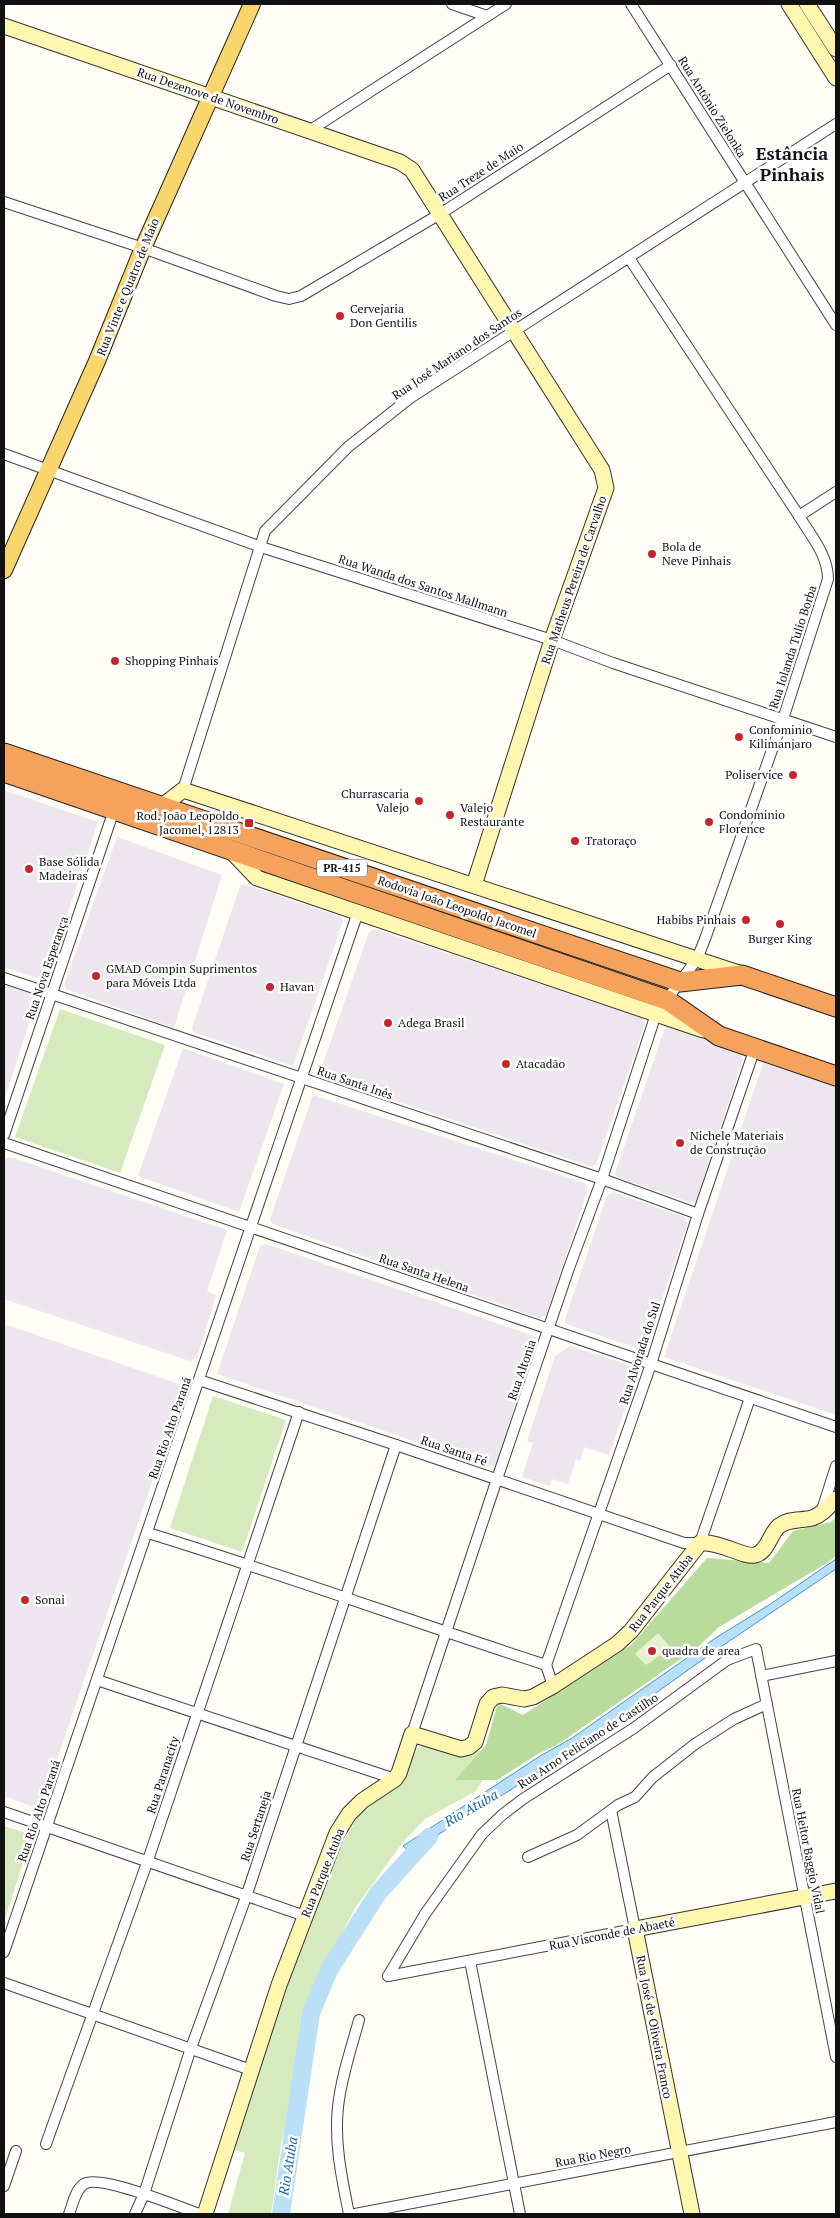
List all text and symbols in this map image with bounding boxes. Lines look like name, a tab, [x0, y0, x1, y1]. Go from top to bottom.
street label: Rua Antônio Zielonka	[675, 53, 750, 160]
street label: Rua Dezenove de Novembro	[135, 64, 281, 127]
street label: Rua Treze de Maio	[436, 138, 526, 205]
district label: Estância Pinhais	[756, 141, 828, 186]
street label: Rua Vinte e Quatro de Maio	[93, 215, 162, 358]
place label: Cervejaria Don Gentilis	[350, 301, 417, 330]
street label: Rua José Mariano dos Santos	[389, 305, 524, 403]
marker: Cervejaria Don Gentilis	[334, 310, 346, 322]
street label: Rua Matheus Pereira de Carvalho	[538, 493, 610, 666]
place label: Bola de Neve Pinhais	[662, 539, 731, 568]
marker: Bola de Neve Pinhais	[646, 548, 658, 560]
street label: Rua Wanda dos Santos Mallmann	[336, 551, 510, 620]
street label: Rua Iolanda Tulio Borba	[765, 583, 820, 710]
place label: Shopping Pinhais	[125, 653, 218, 668]
marker: Shopping Pinhais	[109, 655, 121, 667]
place label: Confominio Kilimanjaro	[749, 722, 812, 751]
marker: Confominio Kilimanjaro	[733, 731, 745, 743]
place label: Poliservice	[725, 767, 783, 782]
marker: Poliservice	[787, 769, 799, 781]
place label: Churrascaria Valejo	[341, 786, 409, 815]
marker: Churrascaria Valejo	[413, 795, 425, 807]
place label: Valejo Restaurante	[460, 800, 524, 829]
place label: Condominio Florence	[719, 807, 785, 836]
place label: Rod. João Leopoldo Jacomel, 12813	[137, 808, 239, 837]
marker: Valejo Restaurante	[444, 809, 456, 821]
marker: Condominio Florence	[703, 816, 715, 828]
marker: Rod. João Leopoldo Jacomel, 12813	[243, 817, 255, 829]
place label: Tratoraço	[585, 833, 637, 848]
marker: Tratoraço	[569, 835, 581, 847]
place label: Base Sólida Madeiras	[39, 854, 100, 883]
road number: PR-415	[317, 860, 367, 876]
marker: Base Sólida Madeiras	[23, 863, 35, 875]
street label: Rodovia João Leopoldo Jacomel	[376, 872, 539, 941]
place label: Habibs Pinhais	[657, 912, 736, 927]
street label: Rua Nova Esperança	[22, 914, 71, 1021]
marker: Habibs Pinhais	[740, 914, 752, 926]
marker: Burger King	[774, 918, 786, 930]
place label: Burger King	[748, 931, 812, 946]
place label: GMAD Compin Suprimentos para Móveis Ltda	[106, 961, 257, 990]
marker: GMAD Compin Suprimentos para Móveis Ltda	[90, 970, 102, 982]
place label: Havan	[280, 979, 314, 994]
marker: Havan	[264, 981, 276, 993]
place label: Adega Brasil	[398, 1015, 465, 1030]
marker: Adega Brasil	[382, 1017, 394, 1029]
place label: Atacadão	[516, 1056, 566, 1071]
marker: Atacadão	[500, 1058, 512, 1070]
street label: Rua Santa Inês	[315, 1063, 395, 1103]
place label: Nichele Materiais de Construção	[690, 1128, 784, 1157]
marker: Nichele Materiais de Construção	[674, 1137, 686, 1149]
street label: Rua Santa Helena	[377, 1250, 471, 1295]
street label: Rua Alvorada do Sul	[616, 1299, 663, 1406]
street label: Rua Altonia	[504, 1338, 539, 1402]
street label: Rua Rio Alto Paraná	[145, 1375, 194, 1481]
street label: Rua Santa Fé	[419, 1432, 489, 1469]
street label: Rua Parque Atuba	[625, 1551, 696, 1635]
place label: Sonai	[35, 1592, 65, 1607]
marker: Sonai	[19, 1594, 31, 1606]
place label: quadra de area	[662, 1643, 740, 1658]
marker: quadra de area	[646, 1645, 658, 1657]
street label: Rua Arno Feliciano de Castilho	[515, 1689, 661, 1792]
street label: Rua Paranacity	[143, 1733, 182, 1815]
street label: Rua Rio Alto Paraná	[14, 1758, 63, 1864]
water label: Rio Atuba	[440, 1785, 501, 1831]
street label: Rua Heitor Baggio Vidal	[789, 1787, 828, 1915]
street label: Rua Sertaneja	[237, 1788, 274, 1863]
street label: Rua Parque Atuba	[298, 1826, 347, 1920]
street label: Rua Visconde de Abaeté	[548, 1914, 676, 1953]
street label: Rua José de Oliveira Franco	[633, 1954, 676, 2100]
water label: Rio Atuba	[273, 2135, 302, 2198]
street label: Rua Rio Negro	[554, 2141, 632, 2170]

